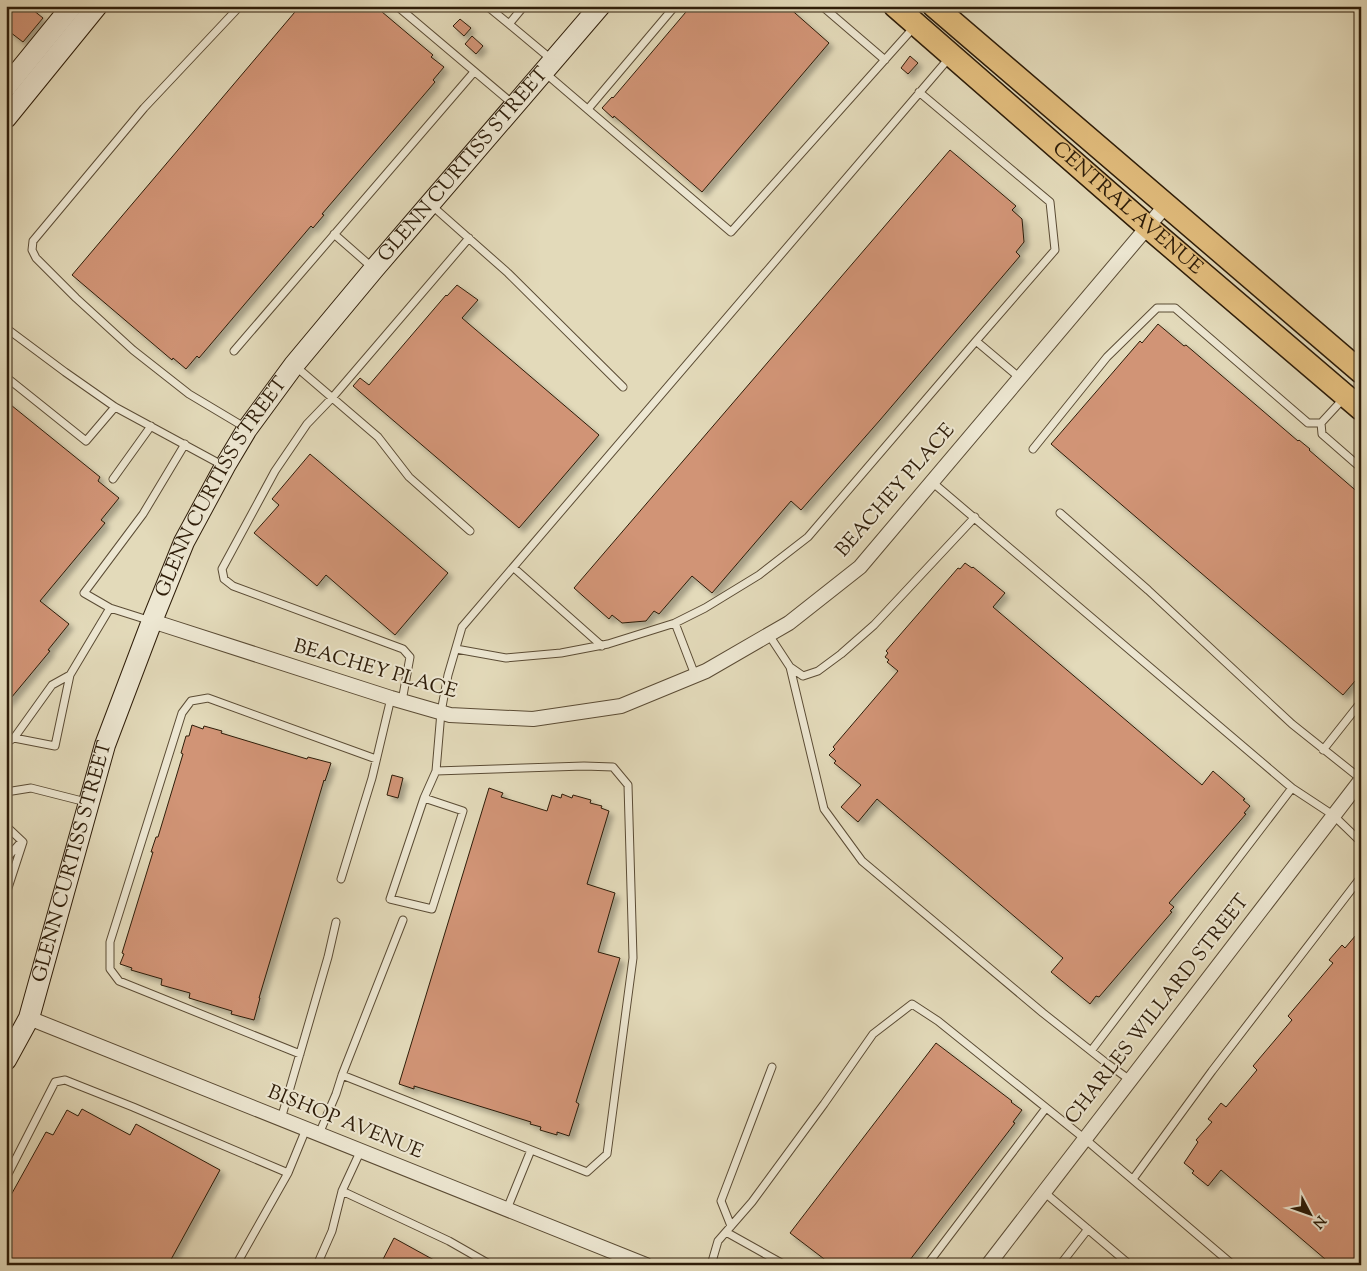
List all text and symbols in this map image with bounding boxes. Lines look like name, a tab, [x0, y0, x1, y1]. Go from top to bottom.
street label: GLENN CURTISS STREET	[371, 61, 556, 269]
street label: CENTRAL AVENUE	[1045, 135, 1209, 282]
street label: GLENN CURTISS STREET	[149, 371, 295, 602]
street label: BEACHEY PLACE	[830, 418, 962, 564]
street label: BEACHEY PLACE	[290, 633, 460, 707]
street label: GLENN CURTISS STREET	[25, 738, 120, 986]
street label: CHARLES WILLARD STREET	[1059, 889, 1257, 1131]
street label: BISHOP AVENUE	[263, 1079, 427, 1167]
north arrow	[1284, 1188, 1334, 1238]
text: N	[1307, 1210, 1330, 1232]

